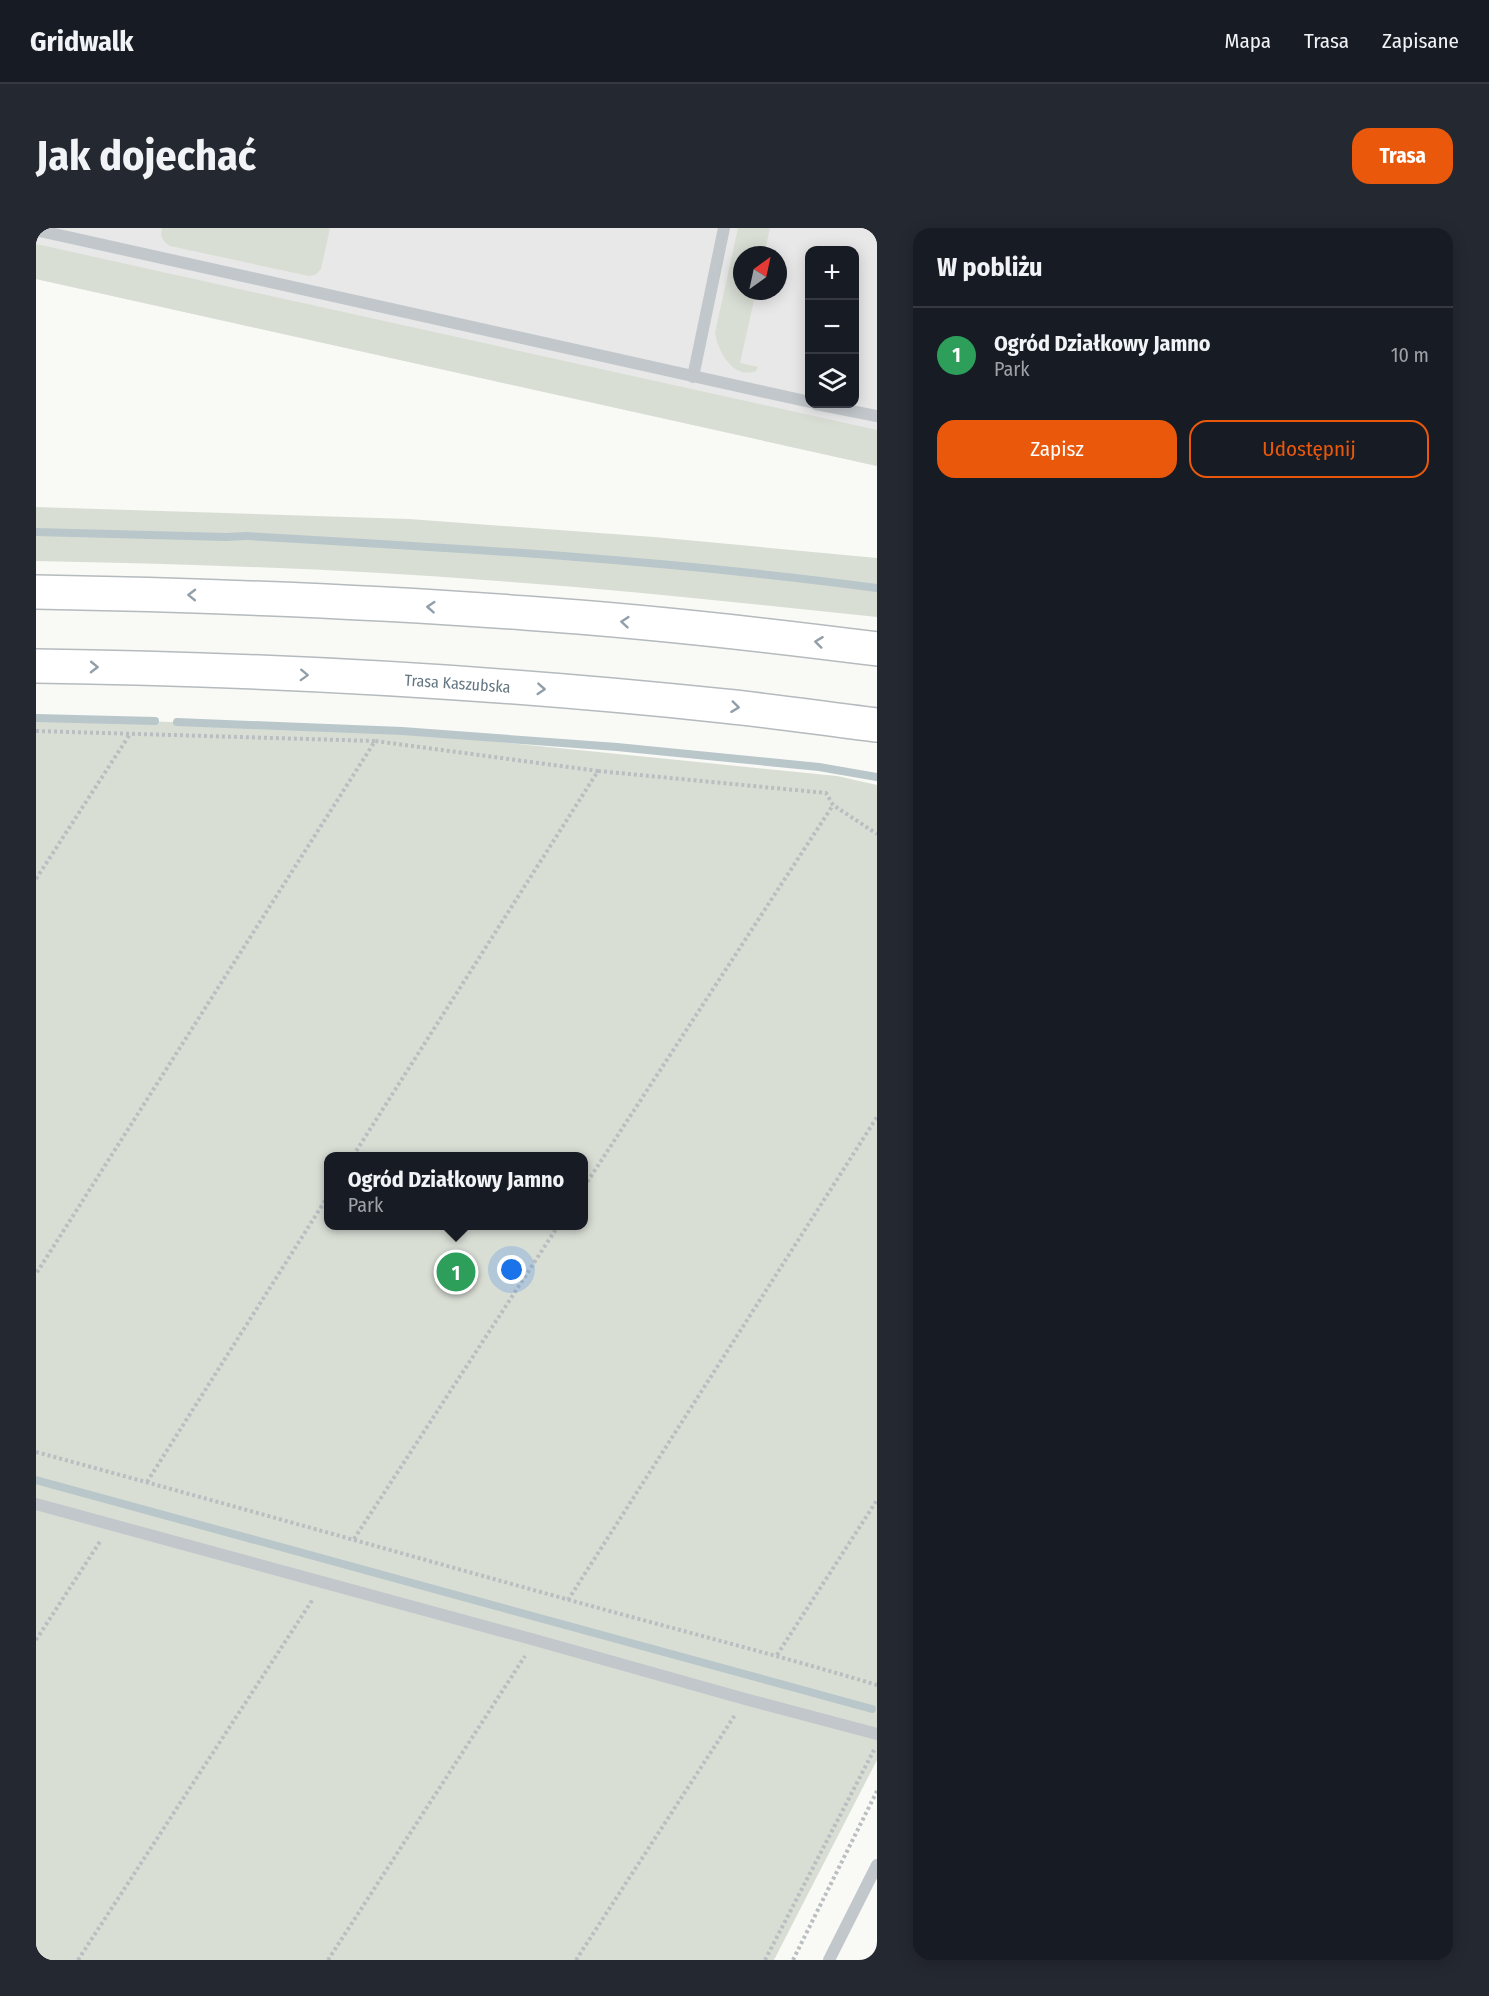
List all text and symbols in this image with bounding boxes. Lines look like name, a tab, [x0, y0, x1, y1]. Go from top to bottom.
text: Gridwalk	[30, 25, 134, 58]
text: Mapa	[1225, 28, 1271, 54]
text: Trasa	[1304, 28, 1349, 54]
text: Zapisane	[1382, 28, 1459, 54]
button: Trasa	[1352, 128, 1453, 184]
text: Jak dojechać	[36, 131, 256, 181]
north arrow	[733, 246, 787, 300]
map controls	[805, 246, 859, 408]
button: +	[805, 246, 859, 300]
text: W pobliżu	[937, 252, 1043, 283]
button: −	[805, 300, 859, 354]
text: Ogród Działkowy Jamno	[994, 330, 1211, 357]
text: 1	[952, 343, 961, 367]
text: 10 m	[1391, 343, 1429, 367]
button: layers	[805, 354, 859, 408]
text: Park	[994, 357, 1030, 381]
button: Zapisz	[937, 420, 1177, 478]
button: Udostępnij	[1189, 420, 1429, 478]
one-way arrow	[188, 589, 197, 601]
one-way arrow	[426, 600, 435, 613]
one-way arrow	[620, 616, 630, 629]
one-way arrow	[814, 636, 824, 648]
one-way arrow	[90, 660, 99, 673]
one-way arrow	[300, 669, 309, 682]
street label: Trasa Kaszubska	[404, 671, 511, 697]
one-way arrow	[536, 682, 545, 695]
one-way arrow	[730, 701, 739, 713]
popup	[324, 1152, 588, 1230]
text: Ogród Działkowy Jamno	[348, 1166, 564, 1193]
text: Park	[348, 1193, 383, 1217]
pin: 1	[436, 1250, 476, 1294]
your location	[497, 1255, 526, 1284]

